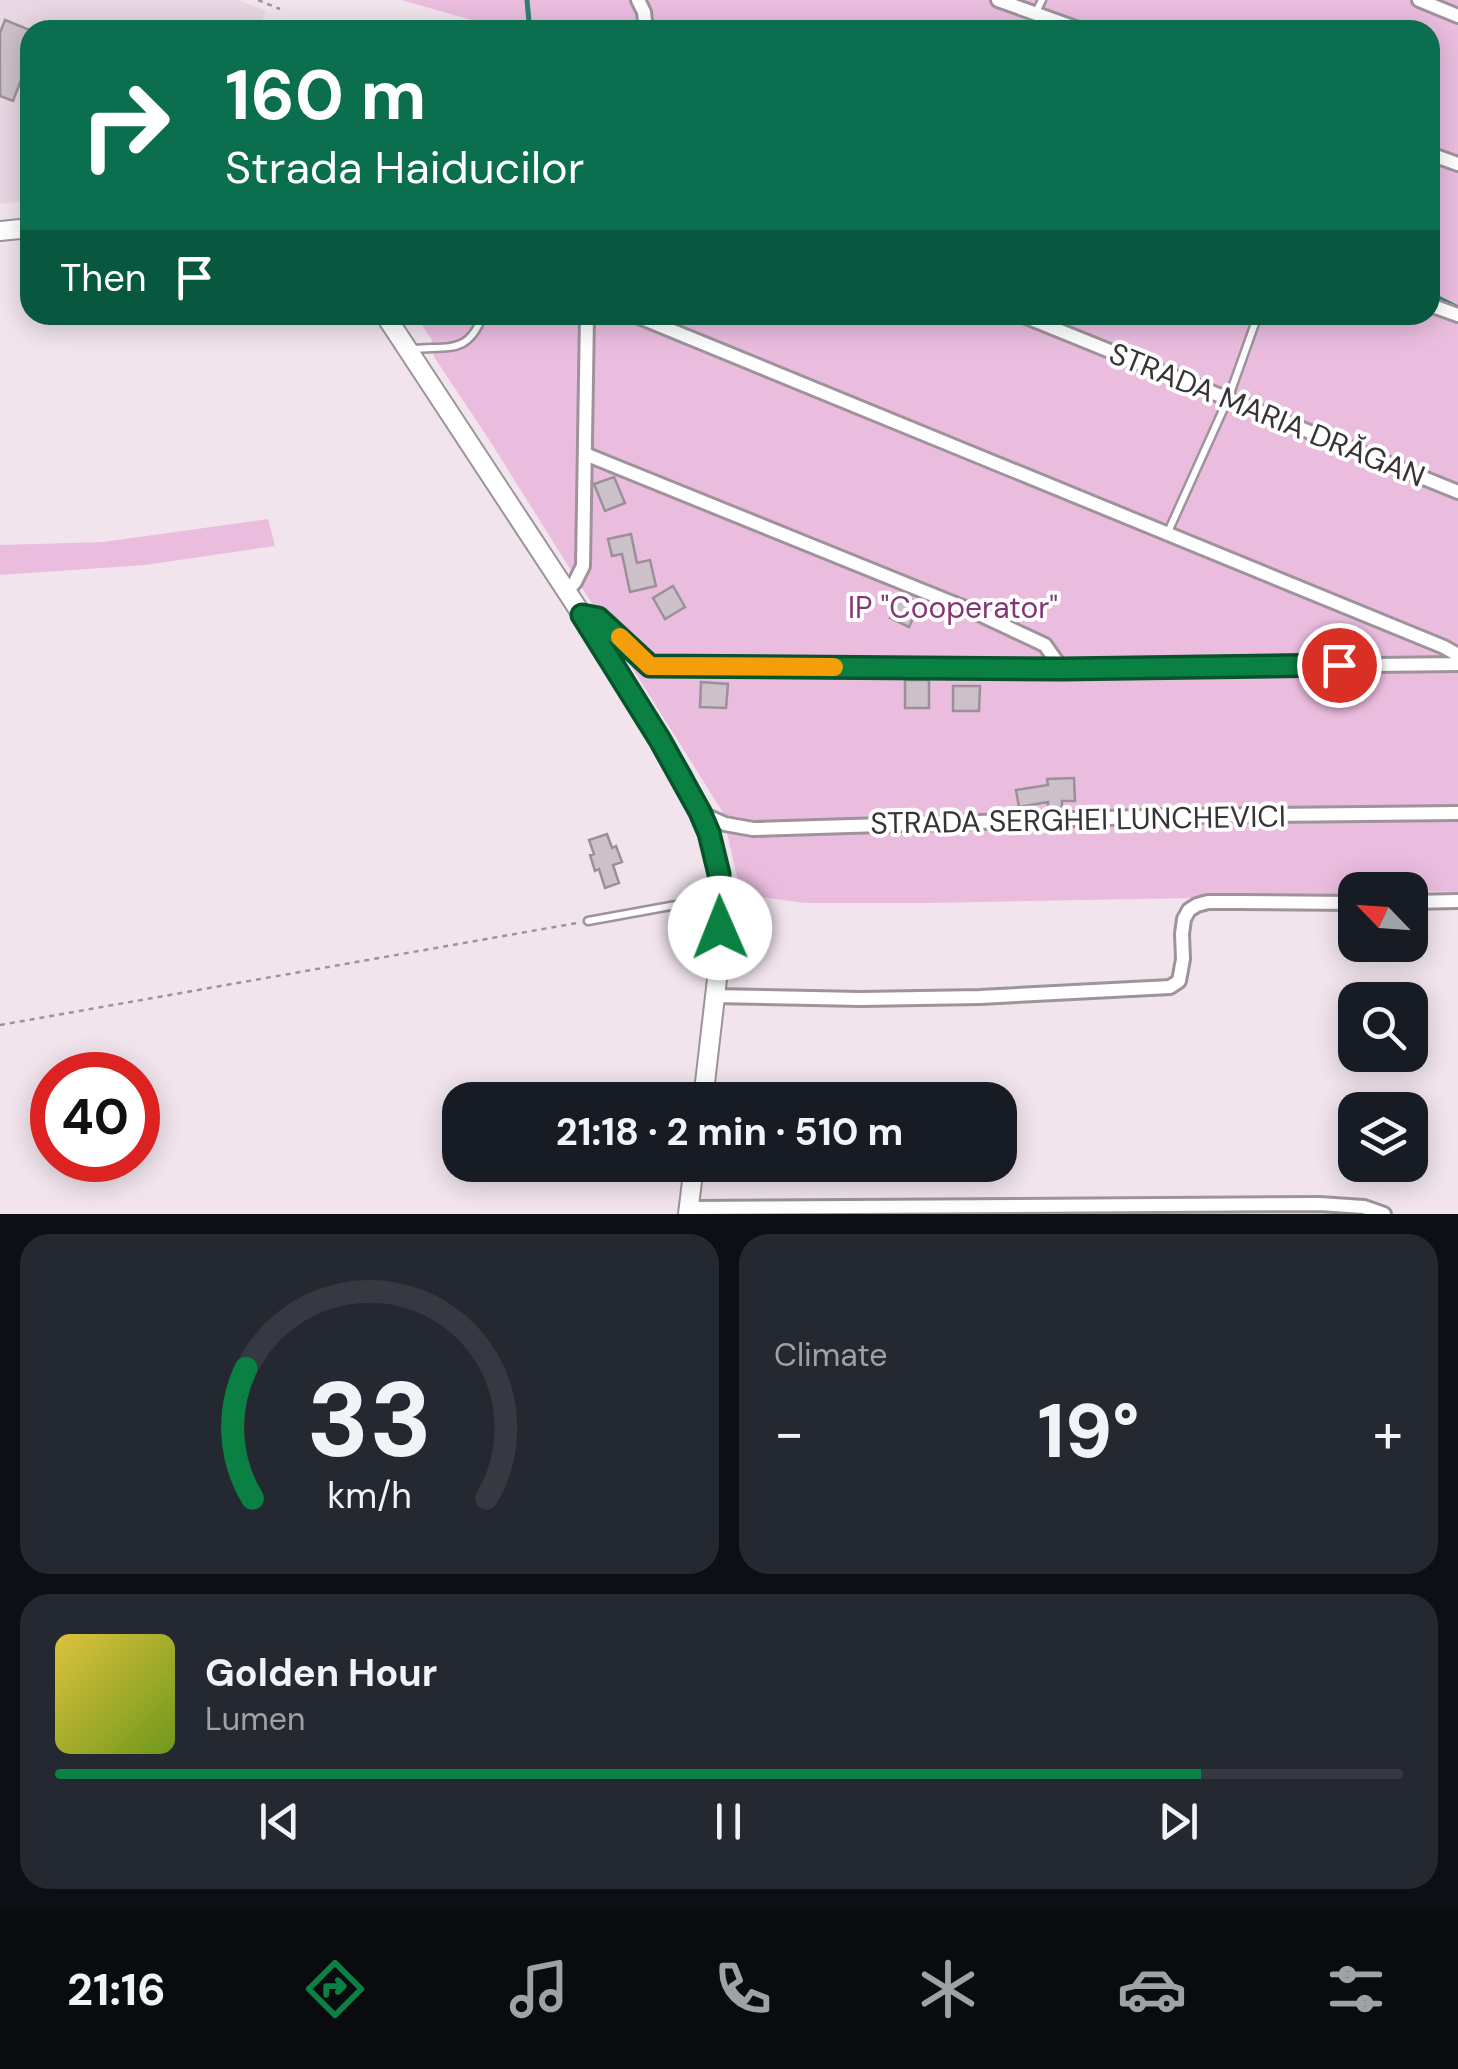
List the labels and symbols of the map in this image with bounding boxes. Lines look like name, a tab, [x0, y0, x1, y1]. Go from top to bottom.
street label: STRADA MARIA DRĂGAN	[1104, 333, 1431, 496]
park label: IP "Cooperator"	[848, 588, 1058, 627]
pin	[1297, 623, 1382, 708]
street label: STRADA SERGHEI LUNCHEVICI	[870, 796, 1286, 843]
north arrow	[1338, 872, 1428, 962]
position arrow	[668, 876, 772, 980]
speed limit sign: 40	[30, 1052, 160, 1182]

